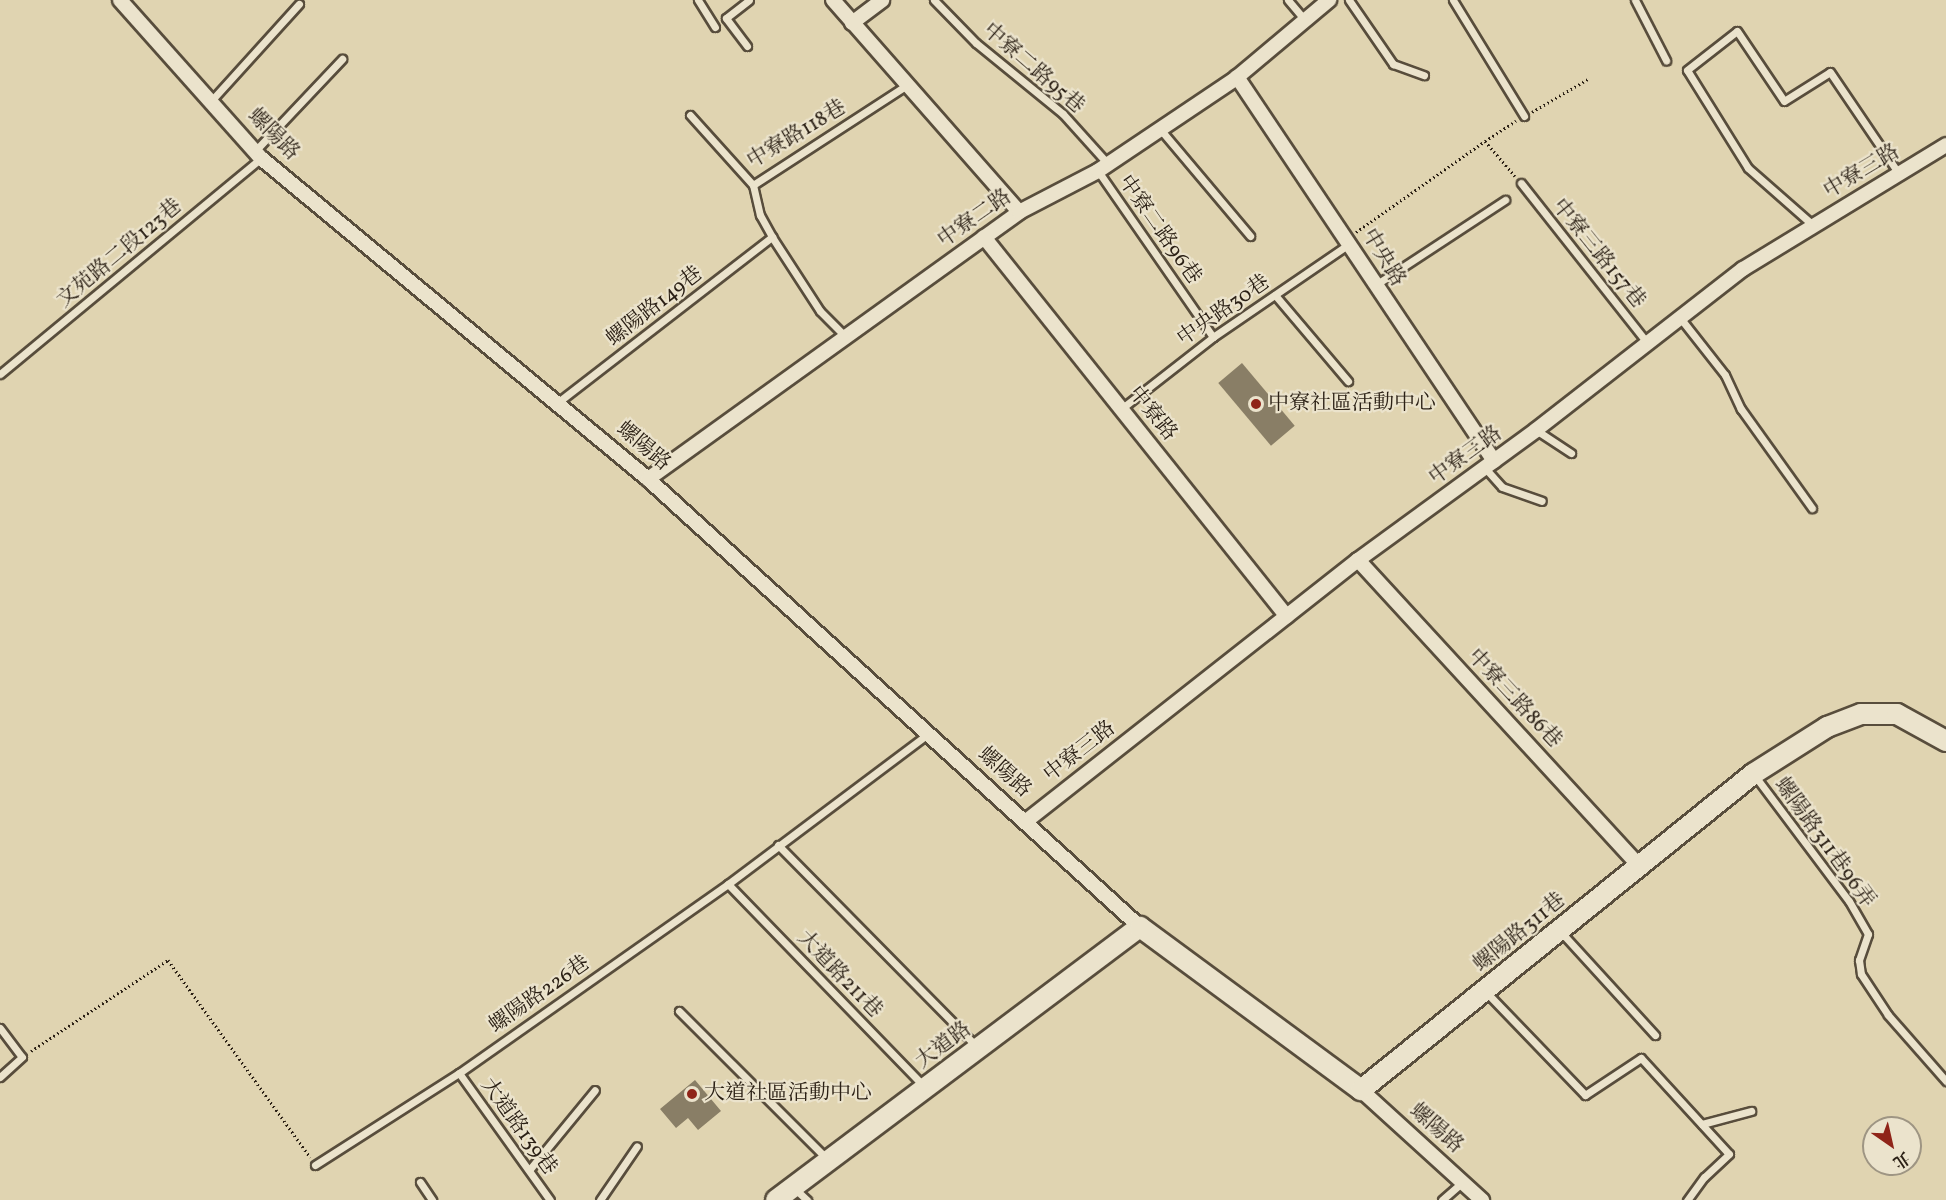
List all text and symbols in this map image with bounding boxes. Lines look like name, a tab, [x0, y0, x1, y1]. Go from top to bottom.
street label: 中寮二路95巷	[977, 18, 1089, 120]
street label: 中寮路118巷	[743, 96, 851, 174]
street label: 螺陽路	[242, 104, 304, 166]
street label: 中寮三路	[1820, 140, 1904, 204]
street label: 中寮二路96巷	[1112, 171, 1206, 289]
street label: 中寮二路	[933, 185, 1017, 253]
street label: 文苑路二段123巷	[52, 194, 188, 314]
street label: 中寮三路157巷	[1546, 194, 1650, 314]
street label: 中央路	[1356, 225, 1410, 291]
street label: 螺陽路149巷	[602, 262, 708, 352]
street label: 中央路30巷	[1173, 270, 1275, 352]
street label: 中寮路	[1122, 382, 1182, 446]
place label: 中寮社區活動中心	[1268, 391, 1436, 417]
marker: 中寮社區活動中心	[1249, 397, 1263, 411]
street label: 螺陽路	[611, 417, 675, 477]
street label: 中寮三路	[1425, 421, 1507, 491]
street label: 中寮三路86巷	[1462, 644, 1566, 754]
street label: 中寮三路	[1039, 716, 1121, 788]
street label: 螺陽路	[972, 743, 1036, 803]
street label: 螺陽路311巷96弄	[1768, 773, 1880, 913]
street label: 螺陽路311巷	[1469, 888, 1571, 978]
street label: 大道路211巷	[791, 926, 887, 1024]
street label: 螺陽路226巷	[485, 951, 595, 1039]
street label: 大道路	[911, 1017, 977, 1075]
street label: 大道路139巷	[474, 1074, 562, 1180]
place label: 大道社區活動中心	[704, 1081, 872, 1107]
marker: 大道社區活動中心	[685, 1087, 699, 1101]
street label: 螺陽路	[1404, 1099, 1468, 1159]
north arrow	[1862, 1116, 1922, 1176]
text: 北	[1888, 1146, 1914, 1173]

